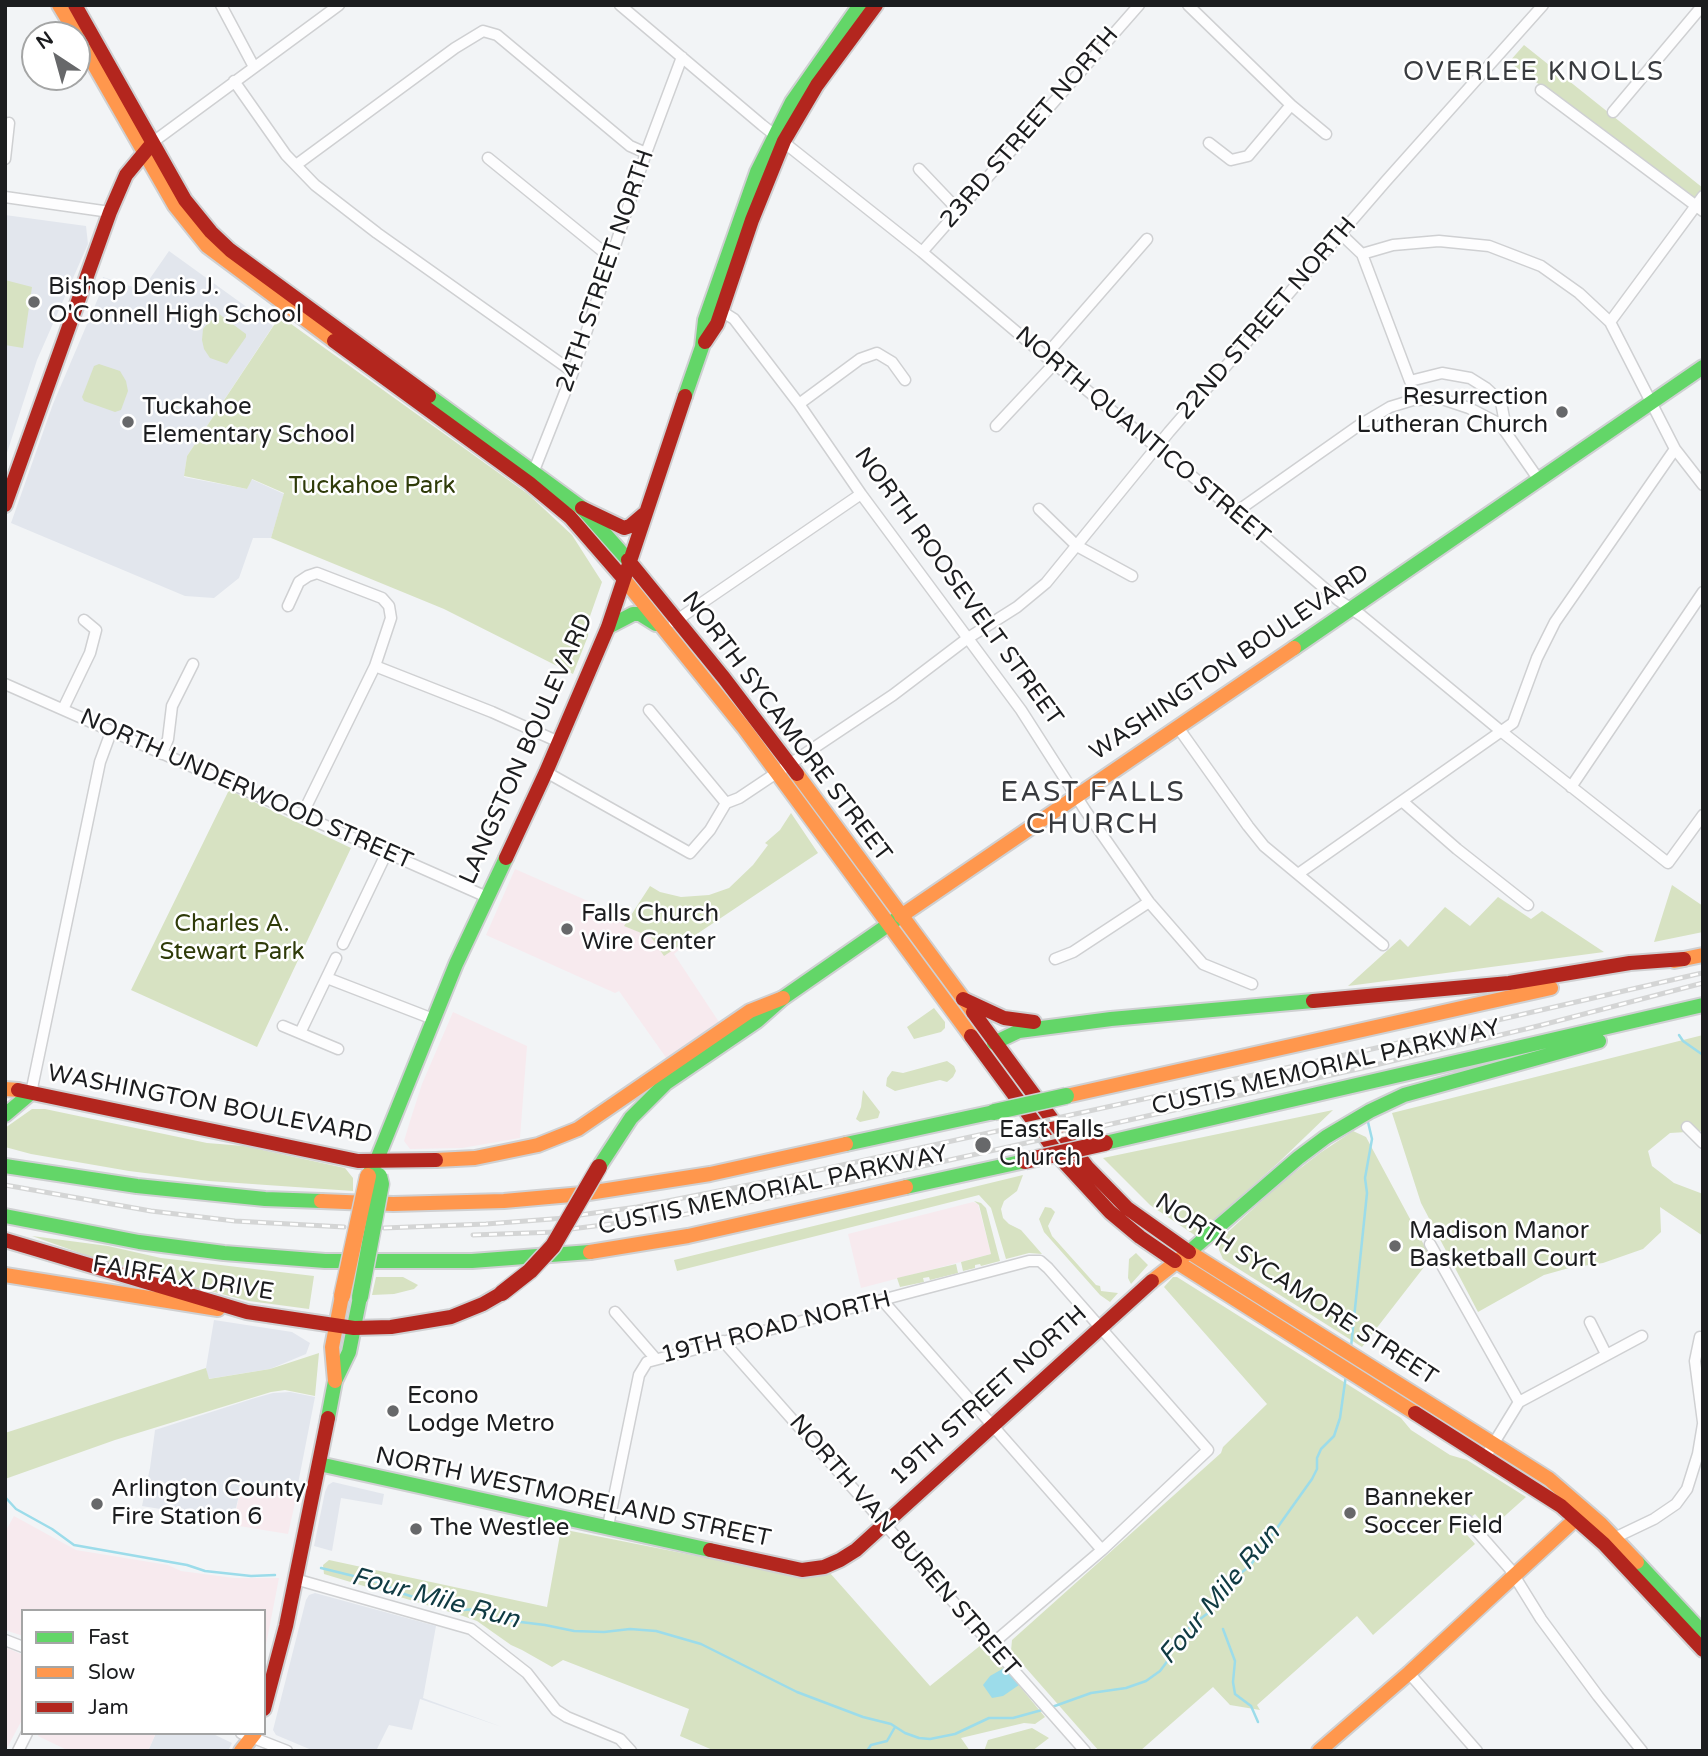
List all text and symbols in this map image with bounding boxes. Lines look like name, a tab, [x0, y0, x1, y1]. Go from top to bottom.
north arrow	[21, 21, 91, 91]
street label: 23RD STREET NORTH	[935, 22, 1125, 234]
text: N	[32, 27, 57, 54]
district label: OVERLEE KNOLLS	[1405, 57, 1663, 89]
street label: 24TH STREET NORTH	[551, 146, 661, 396]
street label: 22ND STREET NORTH	[1171, 212, 1363, 426]
place label: Bishop Denis J. O'Connell High School	[48, 274, 302, 330]
marker: Bishop Denis J. O'Connell High School	[26, 294, 42, 310]
street label: NORTH QUANTICO STREET	[1009, 321, 1275, 551]
place label: Resurrection Lutheran Church	[1357, 384, 1548, 440]
place label: Tuckahoe Elementary School	[142, 394, 355, 450]
marker: Resurrection Lutheran Church	[1554, 404, 1570, 420]
marker: Tuckahoe Elementary School	[120, 414, 136, 430]
street label: NORTH ROOSEVELT STREET	[847, 442, 1069, 732]
park label: Tuckahoe Park	[288, 473, 456, 501]
street label: WASHINGTON BOULEVARD	[1085, 559, 1375, 767]
street label: NORTH SYCAMORE STREET	[675, 586, 897, 868]
street label: LANGSTON BOULEVARD	[454, 609, 600, 889]
street label: NORTH UNDERWOOD STREET	[75, 703, 417, 877]
district label: EAST FALLS CHURCH	[1002, 777, 1184, 843]
place label: Falls Church Wire Center	[581, 901, 719, 957]
park label: Charles A. Stewart Park	[160, 911, 304, 967]
marker: Falls Church Wire Center	[559, 921, 575, 937]
street label: CUSTIS MEMORIAL PARKWAY	[1149, 1014, 1503, 1122]
street label: WASHINGTON BOULEVARD	[45, 1059, 375, 1151]
place label: East Falls Church	[999, 1117, 1104, 1173]
marker: East Falls Church	[973, 1135, 993, 1155]
street label: CUSTIS MEMORIAL PARKWAY	[596, 1140, 950, 1242]
street label: NORTH SYCAMORE STREET	[1149, 1188, 1443, 1392]
place label: Madison Manor Basketball Court	[1409, 1218, 1597, 1274]
marker: Madison Manor Basketball Court	[1387, 1238, 1403, 1254]
street label: FAIRFAX DRIVE	[90, 1250, 276, 1308]
street label: 19TH ROAD NORTH	[658, 1285, 894, 1371]
street label: 19TH STREET NORTH	[885, 1300, 1093, 1492]
place label: Econo Lodge Metro	[407, 1383, 555, 1439]
marker: Econo Lodge Metro	[385, 1403, 401, 1419]
street label: NORTH VAN BUREN STREET	[782, 1409, 1026, 1683]
street label: NORTH WESTMORELAND STREET	[373, 1442, 773, 1554]
place label: Arlington County Fire Station 6	[111, 1476, 306, 1532]
place label: Banneker Soccer Field	[1364, 1485, 1503, 1541]
marker: Arlington County Fire Station 6	[89, 1496, 105, 1512]
marker: Banneker Soccer Field	[1342, 1505, 1358, 1521]
place label: The Westlee	[430, 1515, 569, 1543]
water label: Four Mile Run	[1153, 1519, 1287, 1671]
marker: The Westlee	[408, 1521, 424, 1537]
water label: Four Mile Run	[348, 1562, 522, 1636]
legend	[21, 1609, 266, 1735]
text: Fast	[88, 1625, 129, 1650]
text: Slow	[88, 1660, 135, 1685]
text: Jam	[88, 1695, 129, 1720]

